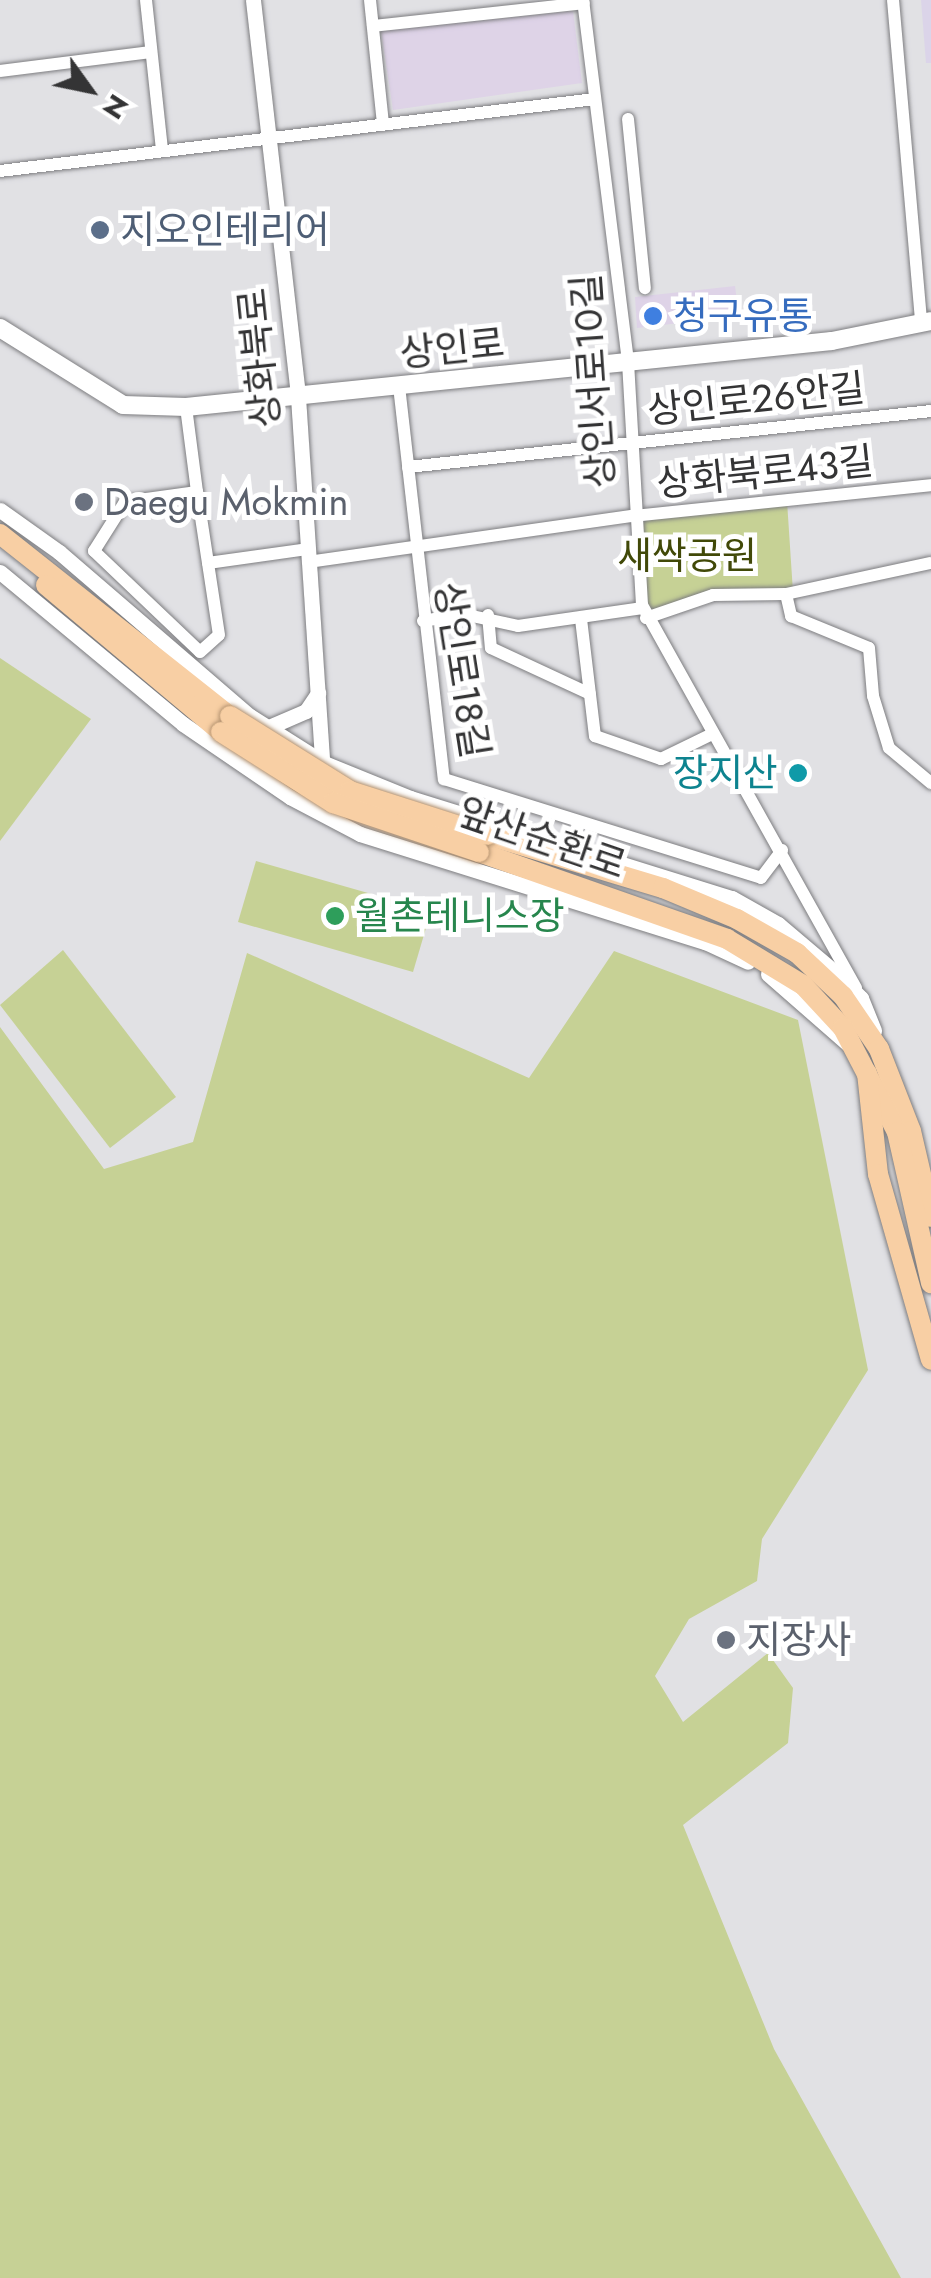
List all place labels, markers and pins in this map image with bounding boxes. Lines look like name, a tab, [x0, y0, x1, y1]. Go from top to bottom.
place label: 지오인테리어	[120, 207, 330, 253]
marker: 지오인테리어	[89, 219, 111, 241]
place label: 청구유통	[673, 293, 813, 339]
marker: 청구유통	[642, 305, 664, 327]
place label: Daegu Mokmin	[104, 479, 348, 525]
marker: Daegu Mokmin	[73, 491, 95, 513]
place label: 장지산	[673, 750, 778, 796]
marker: 장지산	[787, 762, 809, 784]
place label: 월촌테니스장	[355, 893, 565, 939]
marker: 월촌테니스장	[324, 905, 346, 927]
place label: 지장사	[746, 1617, 851, 1663]
marker: 지장사	[715, 1629, 737, 1651]

